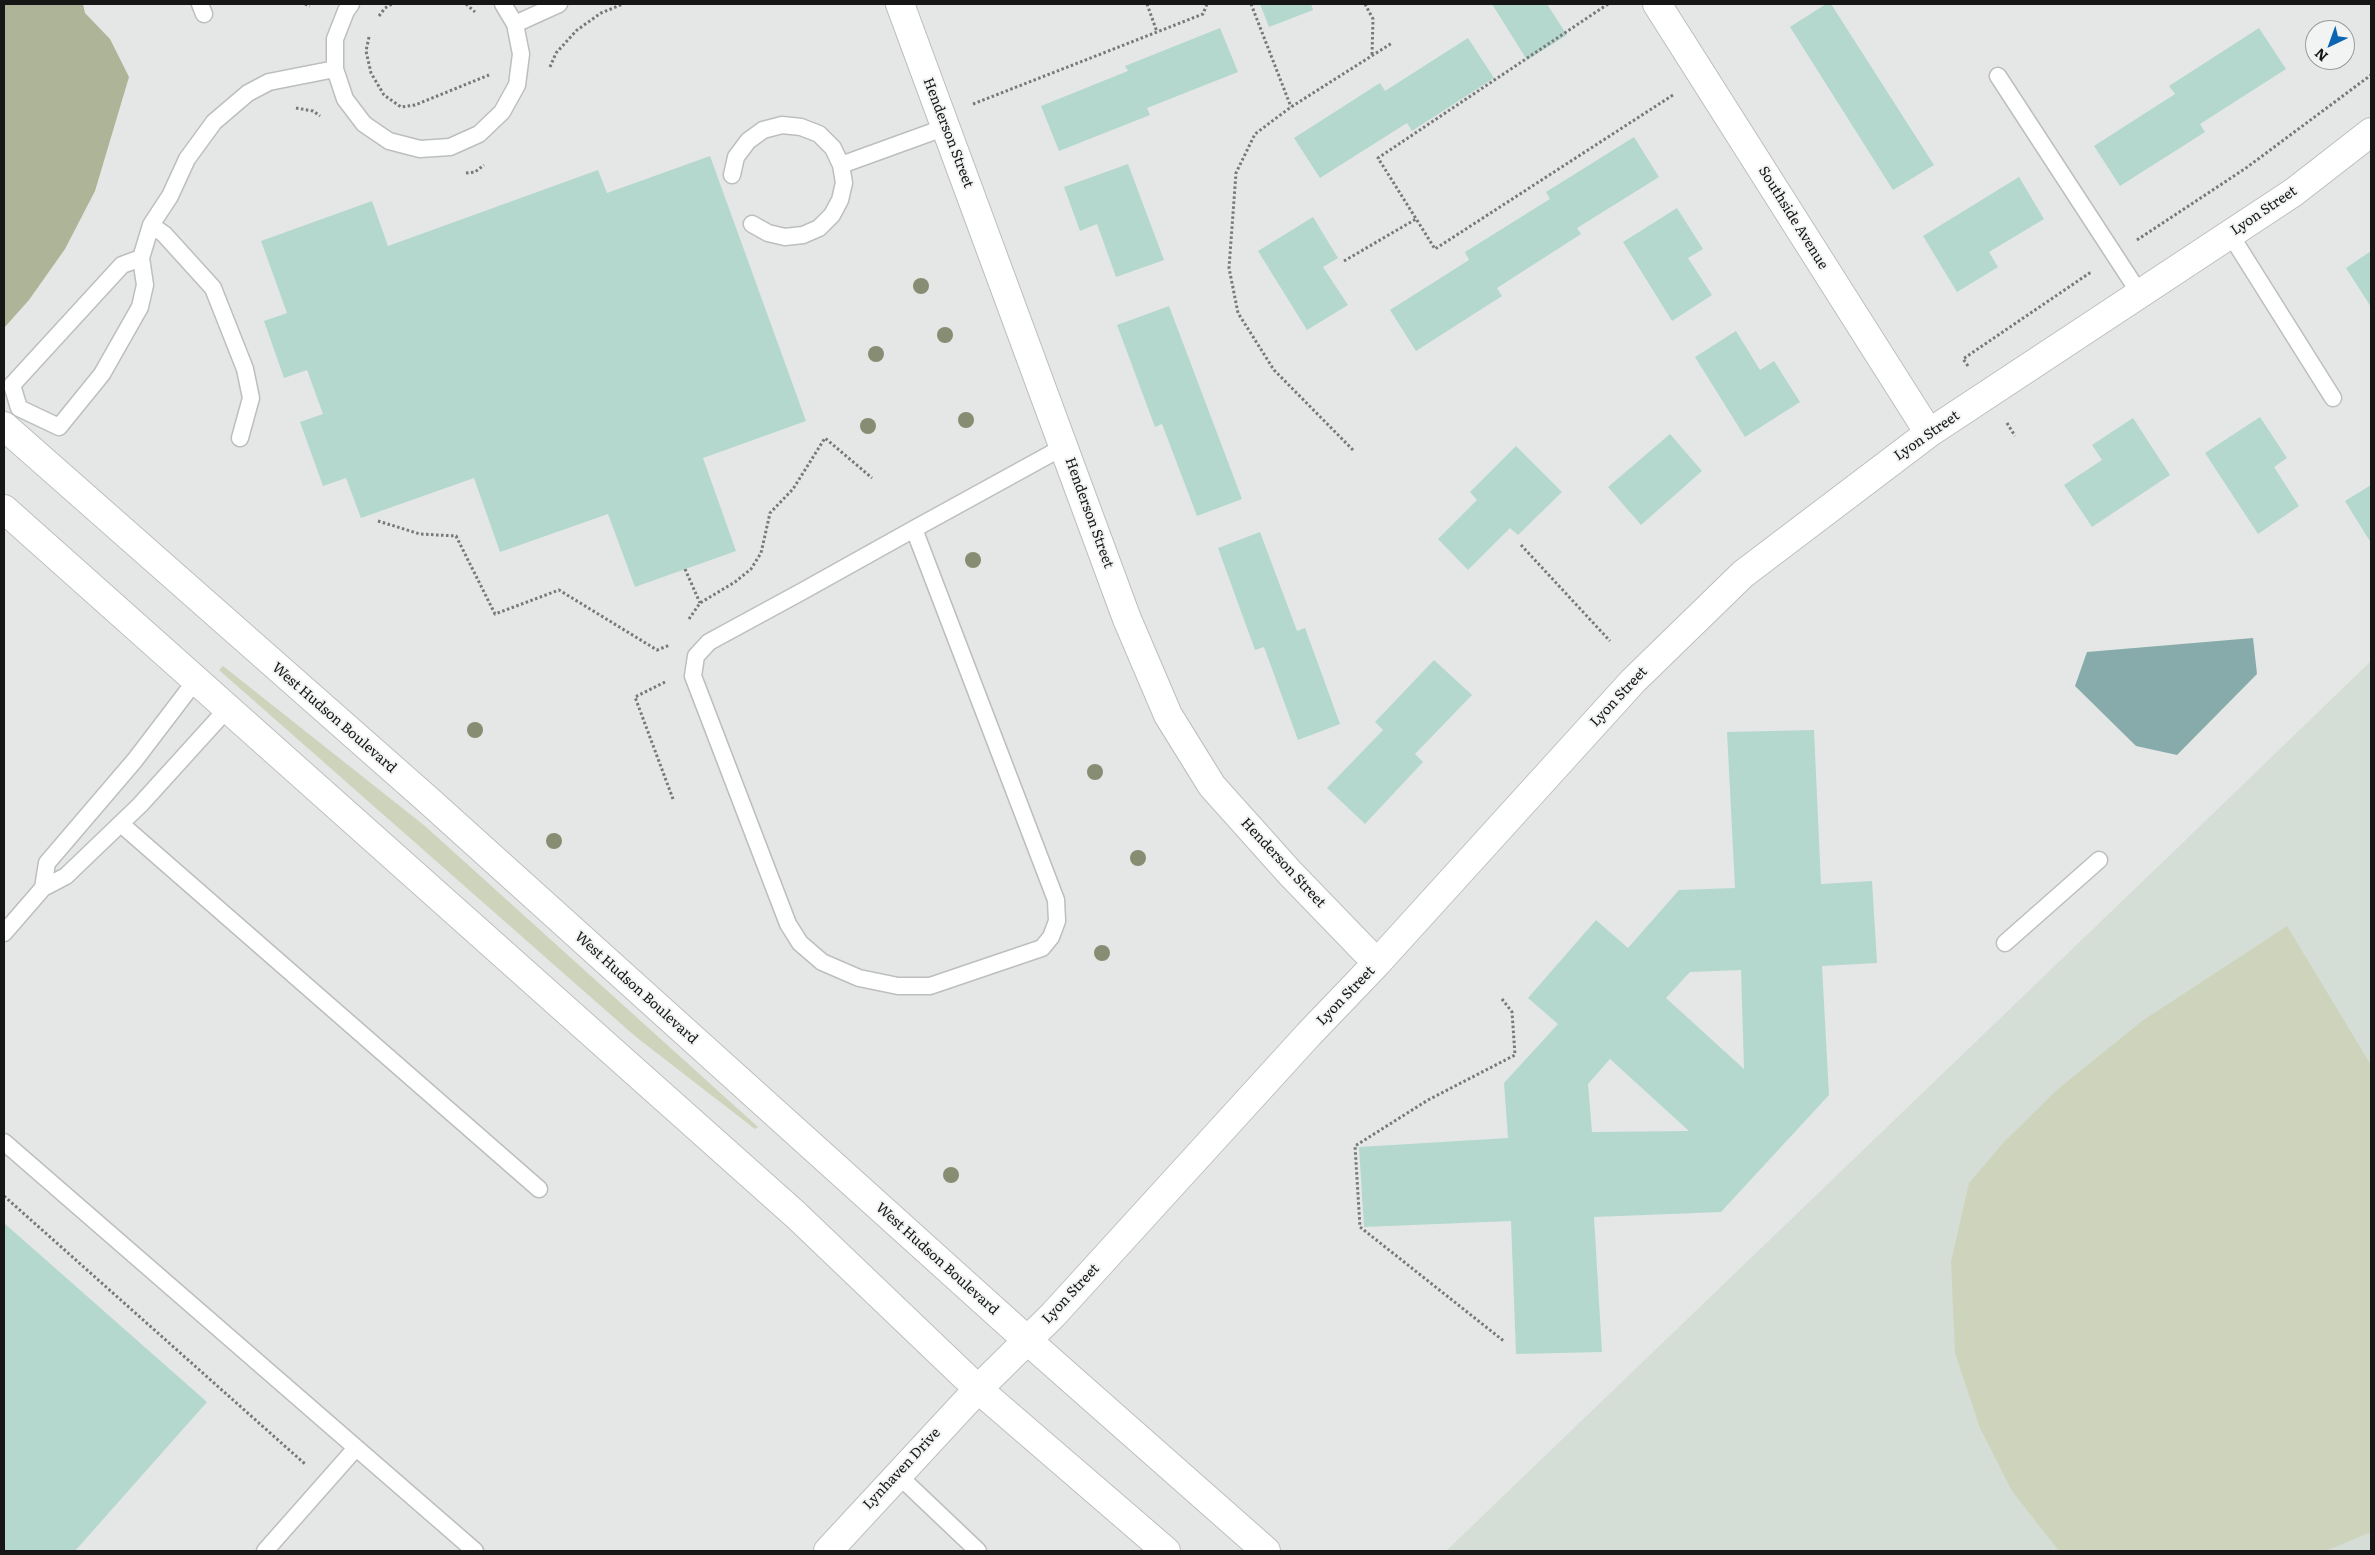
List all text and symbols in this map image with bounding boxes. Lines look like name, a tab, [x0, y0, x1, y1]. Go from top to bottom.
north arrow	[2305, 20, 2355, 70]
text: N	[2310, 44, 2332, 67]
street label: Henderson Street	[919, 76, 977, 190]
street label: Southside Avenue	[1755, 163, 1831, 273]
street label: Lyon Street	[2228, 183, 2300, 239]
street label: Lyon Street	[1891, 407, 1963, 465]
street label: Henderson Street	[1061, 455, 1117, 571]
street label: West Hudson Boulevard	[268, 659, 400, 777]
street label: Lyon Street	[1587, 664, 1651, 730]
street label: Henderson Street	[1237, 815, 1329, 911]
street label: West Hudson Boulevard	[571, 928, 701, 1048]
street label: Lyon Street	[1314, 963, 1378, 1029]
street label: West Hudson Boulevard	[872, 1199, 1002, 1319]
street label: Lyon Street	[1039, 1261, 1103, 1327]
street label: Lynhaven Drive	[860, 1425, 944, 1513]

